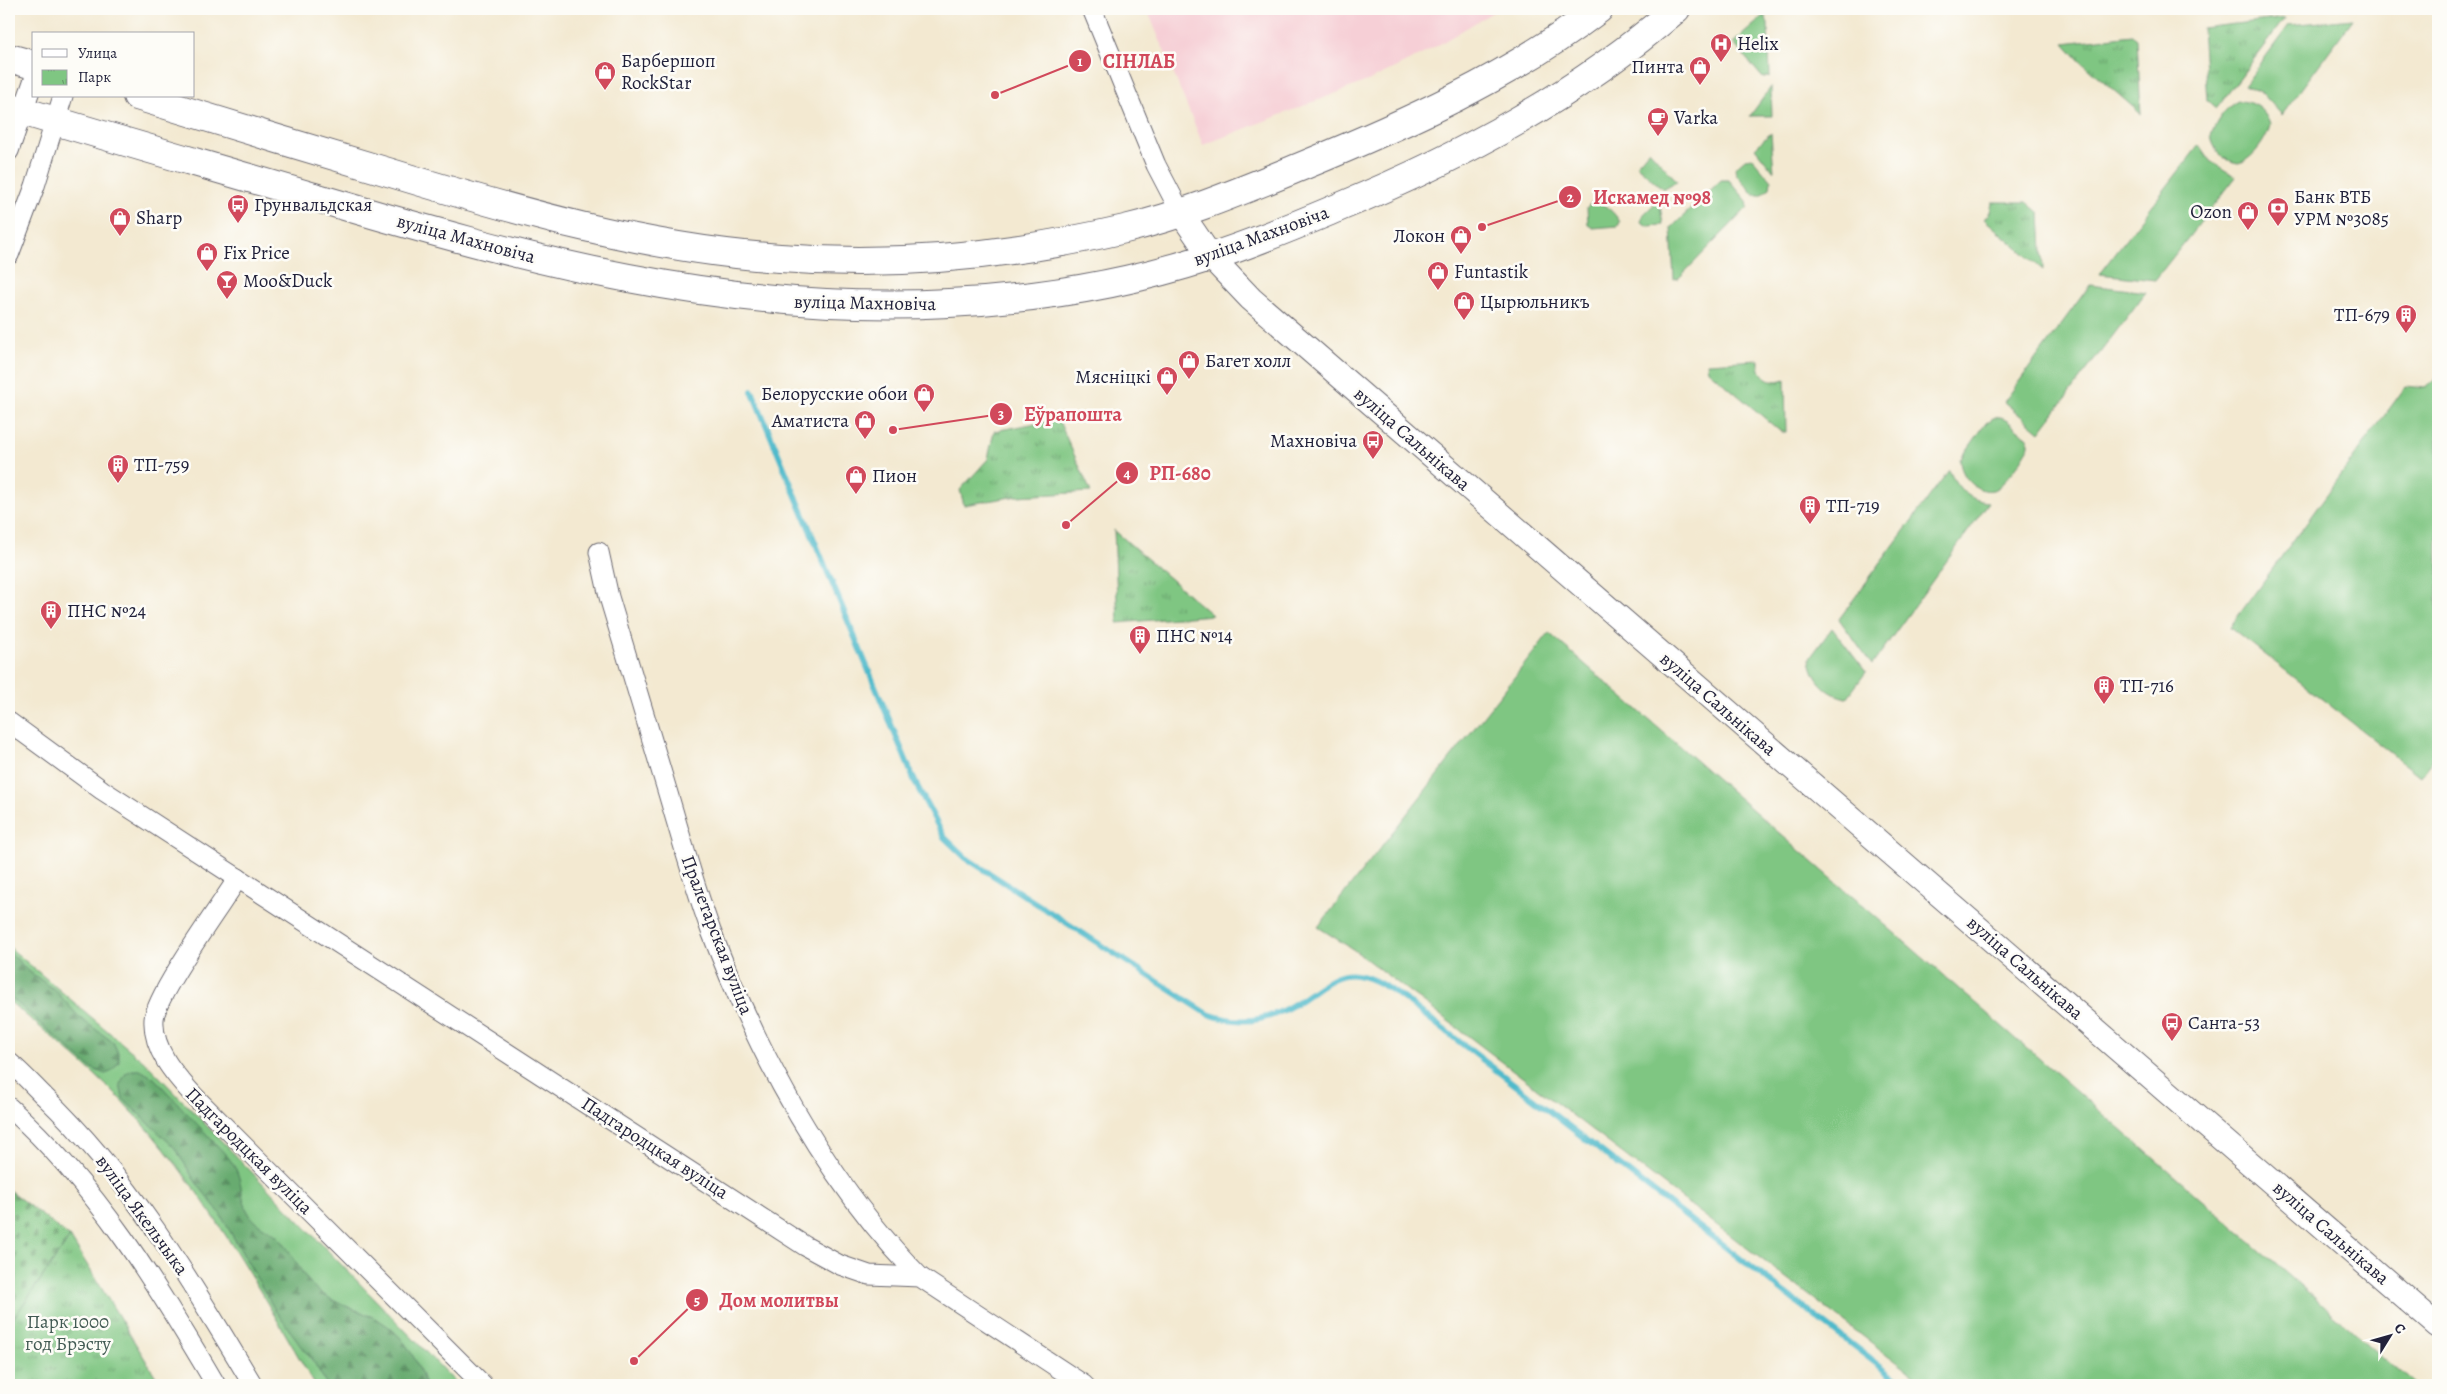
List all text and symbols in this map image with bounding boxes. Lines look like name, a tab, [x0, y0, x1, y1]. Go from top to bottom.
place label: Helix	[1737, 31, 1778, 57]
legend	[32, 32, 195, 98]
hospital icon: Helix	[1709, 32, 1733, 63]
text: Улица	[78, 43, 117, 63]
callout: СІНЛАБ	[1067, 44, 1185, 79]
place label: Барбершоп RockStar	[621, 48, 716, 96]
text: СІНЛАБ	[1103, 48, 1175, 75]
text: 1	[1077, 51, 1083, 71]
place label: Пинта	[1631, 54, 1684, 80]
shop icon: Пинта	[1688, 55, 1712, 86]
shop icon: Барбершоп RockStar	[593, 60, 617, 91]
text: Парк	[78, 67, 111, 87]
place label: Varka	[1673, 105, 1718, 131]
cafe icon: Varka	[1646, 106, 1670, 137]
callout: Искамед №98	[1558, 180, 1721, 215]
text: Искамед №98	[1593, 184, 1711, 211]
place label: Банк ВТБ УРМ №3085	[2294, 184, 2389, 232]
text: 2	[1566, 187, 1574, 207]
place label: Грунвальдская	[254, 192, 372, 218]
bus stop icon: Грунвальдская	[226, 193, 250, 224]
bank icon: Банк ВТБ УРМ №3085	[2266, 196, 2290, 227]
street label: вуліца Махновіча	[1190, 199, 1333, 273]
place label: Ozon	[2190, 199, 2232, 225]
shop icon: Ozon	[2236, 200, 2260, 231]
place label: Sharp	[136, 205, 182, 231]
shop icon: Sharp	[108, 206, 132, 237]
street label: вуліца Махновіча	[394, 208, 538, 270]
place label: Локон	[1393, 223, 1445, 249]
shop icon: Локон	[1449, 224, 1473, 255]
place label: Fix Price	[223, 240, 290, 266]
shop icon: Fix Price	[195, 241, 219, 272]
place label: Funtastik	[1454, 259, 1529, 285]
shop icon: Funtastik	[1426, 260, 1450, 291]
place label: Моо&Duck	[243, 268, 333, 294]
bar icon: Моо&Duck	[215, 269, 239, 300]
street label: вуліца Махновіча	[794, 289, 937, 317]
place label: Цырюльникъ	[1480, 289, 1590, 315]
shop icon: Цырюльникъ	[1452, 290, 1476, 321]
place label: ТП-679	[2334, 302, 2390, 328]
building icon: ТП-679	[2394, 303, 2418, 334]
place label: Багет холл	[1205, 348, 1291, 374]
shop icon: Багет холл	[1177, 349, 1201, 380]
place label: Мясніцкі	[1075, 364, 1151, 390]
shop icon: Мясніцкі	[1155, 365, 1179, 396]
place label: Белорусские обои	[761, 381, 908, 407]
street label: вуліца Сальнікава	[1348, 381, 1476, 497]
shop icon: Белорусские обои	[912, 382, 936, 413]
callout: Еўрапошта	[989, 397, 1132, 432]
text: Еўрапошта	[1024, 401, 1123, 428]
text: 3	[998, 404, 1004, 424]
place label: Аматиста	[771, 408, 849, 434]
shop icon: Аматиста	[853, 409, 877, 440]
place label: Махновіча	[1270, 428, 1357, 454]
bus stop icon: Махновіча	[1361, 429, 1385, 460]
place label: ТП-759	[134, 452, 189, 478]
building icon: ТП-759	[106, 453, 130, 484]
callout: РП-680	[1115, 456, 1221, 491]
text: РП-680	[1149, 460, 1211, 487]
place label: Пион	[872, 463, 917, 489]
text: 4	[1123, 463, 1131, 483]
shop icon: Пион	[844, 464, 868, 495]
place label: ТП-719	[1826, 493, 1880, 519]
building icon: ТП-719	[1798, 494, 1822, 525]
place label: ПНС №24	[67, 598, 147, 624]
building icon: ПНС №24	[39, 599, 63, 630]
place label: ПНС №14	[1156, 623, 1233, 649]
building icon: ПНС №14	[1128, 624, 1152, 655]
street label: вуліца Сальнікава	[1654, 646, 1782, 762]
place label: ТП-716	[2120, 673, 2174, 699]
building icon: ТП-716	[2092, 674, 2116, 705]
street label: Пралетарская вуліца	[675, 852, 759, 1019]
street label: вуліца Сальнікава	[1961, 910, 2089, 1026]
place label: Санта-53	[2188, 1010, 2260, 1036]
bus stop icon: Санта-53	[2160, 1011, 2184, 1042]
street label: Падгародцкая вуліца	[180, 1082, 319, 1221]
street label: Падгародцкая вуліца	[576, 1091, 734, 1205]
street label: вуліца Якельчыка	[89, 1150, 195, 1281]
street label: вуліца Сальнікава	[2267, 1175, 2395, 1291]
callout: Дом молитвы	[684, 1282, 849, 1317]
text: Дом молитвы	[719, 1287, 839, 1314]
text: 5	[694, 1290, 700, 1310]
park label: Парк 1000 год Брэсту	[25, 1309, 111, 1357]
north arrow	[2364, 1312, 2414, 1362]
text: С	[2390, 1319, 2410, 1338]

